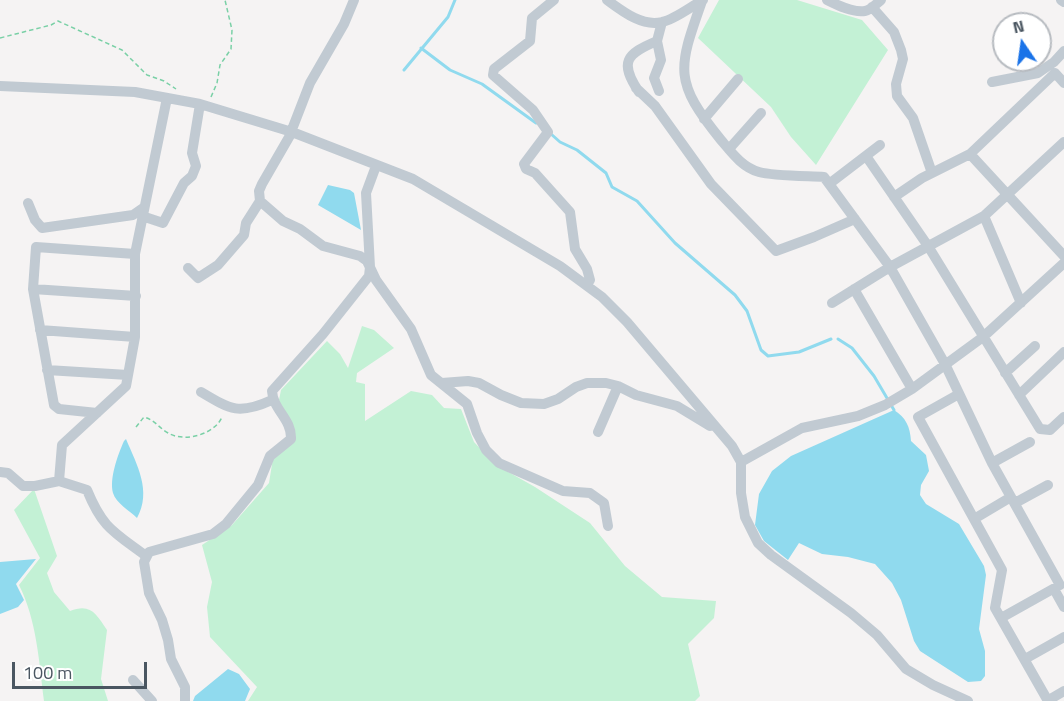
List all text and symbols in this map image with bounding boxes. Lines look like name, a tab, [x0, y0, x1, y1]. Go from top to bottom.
north arrow	[992, 12, 1052, 72]
text: N	[1010, 13, 1027, 39]
scale bar	[15, 650, 150, 688]
text: 100 m	[23, 659, 72, 686]

